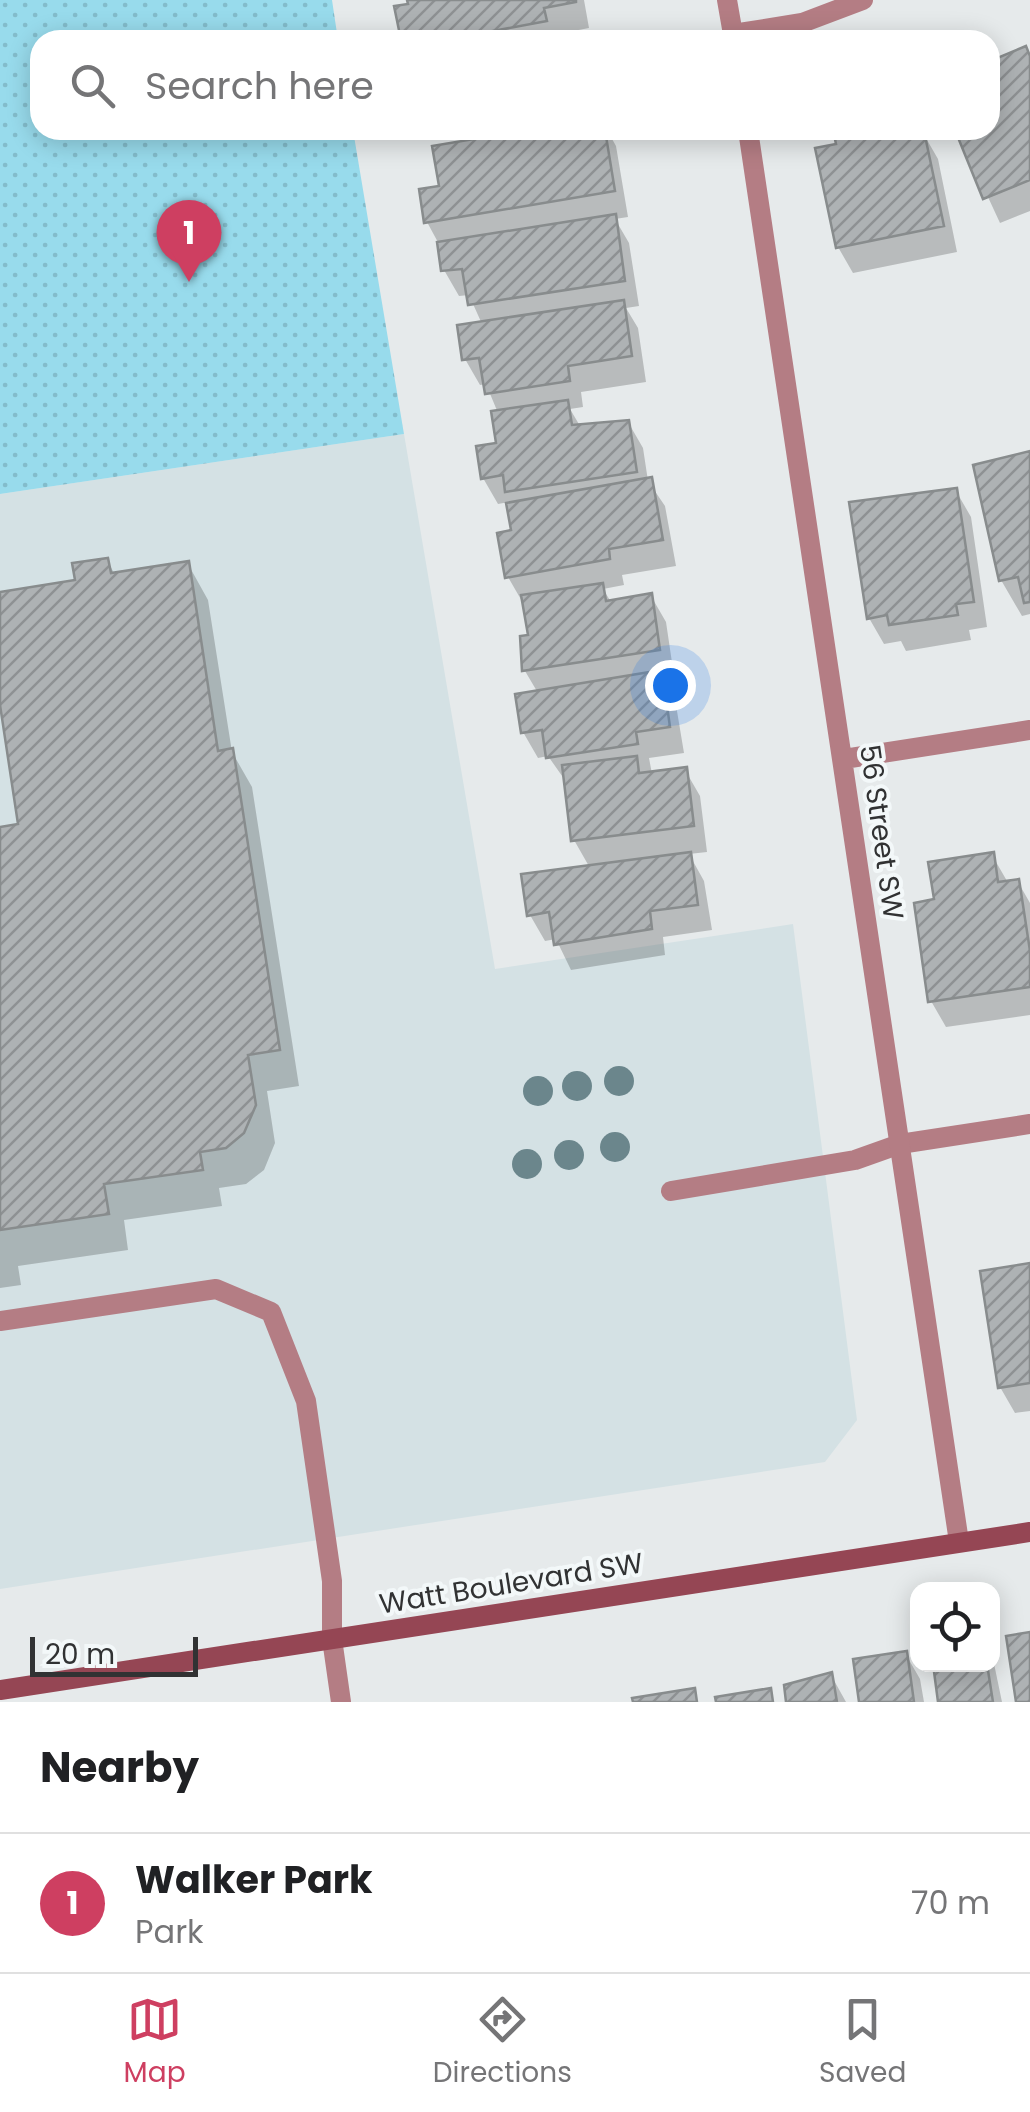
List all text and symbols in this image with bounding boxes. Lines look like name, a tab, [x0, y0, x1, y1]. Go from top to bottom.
search box	[30, 30, 1000, 140]
icon: search	[65, 58, 120, 113]
text: Search here	[145, 59, 374, 112]
pin: 1	[156, 200, 222, 282]
your location	[645, 660, 696, 711]
street label: 56 Street SW	[850, 742, 913, 922]
street label: Watt Boulevard SW	[376, 1543, 646, 1624]
map controls	[910, 1582, 1000, 1672]
button: locate	[910, 1582, 1000, 1672]
scale bar	[30, 1632, 198, 1676]
text: 20 m	[45, 1635, 115, 1674]
text: Nearby	[40, 1738, 199, 1797]
text: Walker Park	[135, 1853, 372, 1906]
text: 1	[66, 1880, 79, 1925]
text: 70 m	[911, 1880, 990, 1925]
text: Park	[135, 1909, 204, 1954]
tab: Map	[124, 1992, 186, 2094]
tab: Directions	[433, 1992, 572, 2094]
tab: Saved	[819, 1992, 906, 2094]

